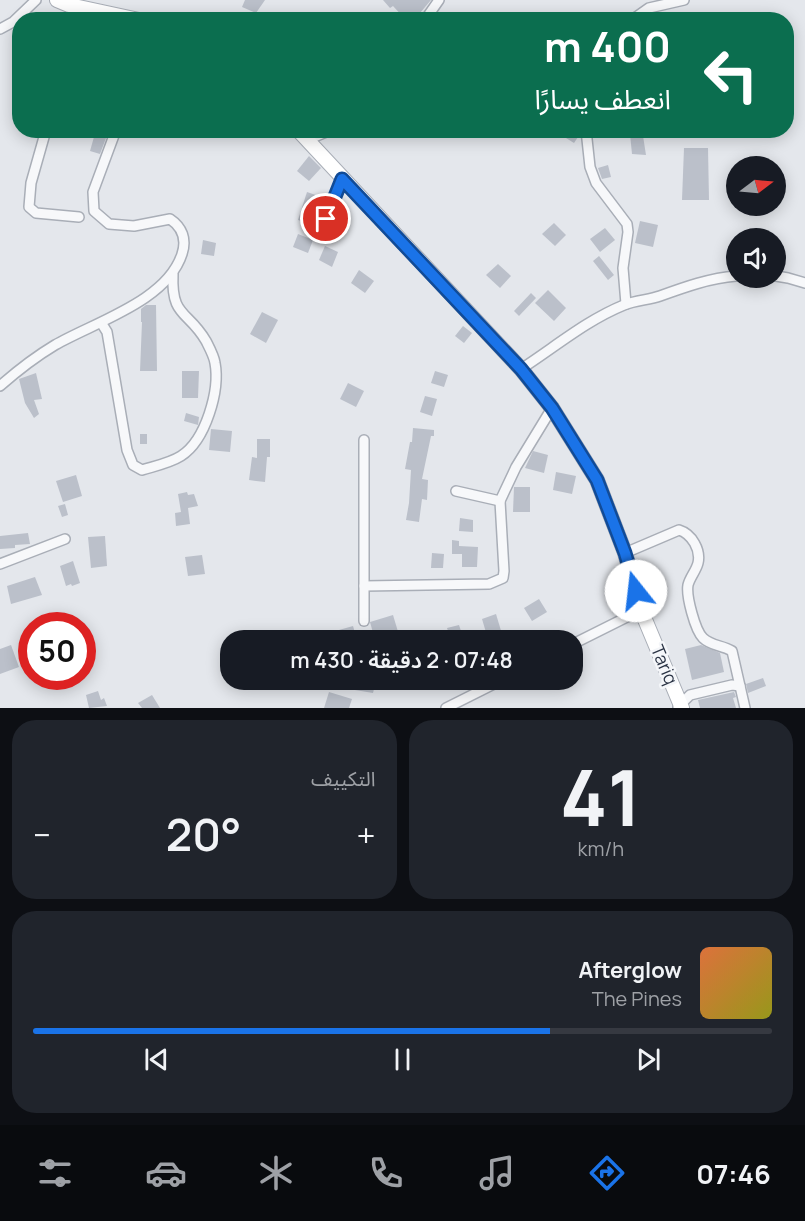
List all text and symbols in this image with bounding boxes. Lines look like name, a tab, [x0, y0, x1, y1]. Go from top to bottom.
text: 400 m	[544, 17, 671, 75]
icon: left	[692, 36, 770, 114]
text: انعطف يسارًا	[534, 80, 671, 117]
north arrow	[726, 156, 786, 216]
map controls	[726, 156, 786, 288]
pin	[300, 193, 351, 244]
icon: arrive	[309, 202, 342, 235]
button: sound	[726, 228, 786, 288]
position arrow	[604, 559, 668, 623]
speed limit sign: 50	[18, 612, 96, 690]
street label: Tariq	[646, 641, 684, 688]
text: 07:48 · 2 دقيقة · 430 m	[290, 645, 513, 675]
text: 41	[560, 743, 642, 849]
text: التكييف	[311, 765, 376, 792]
text: 20°	[166, 803, 241, 865]
text: −	[33, 812, 51, 857]
text: +	[356, 812, 375, 857]
text: km/h	[578, 835, 624, 862]
text: Afterglow	[578, 955, 682, 985]
text: The Pines	[592, 985, 682, 1012]
icon: previous	[140, 1043, 173, 1076]
icon: pause	[386, 1043, 419, 1076]
icon: next	[632, 1043, 665, 1076]
icon: filters	[34, 1152, 76, 1194]
icon: car	[145, 1152, 187, 1194]
icon: climate	[255, 1152, 297, 1194]
icon: phone	[365, 1152, 407, 1194]
icon: music	[476, 1152, 518, 1194]
icon: directions	[586, 1152, 628, 1194]
text: 07:46	[696, 1155, 771, 1192]

